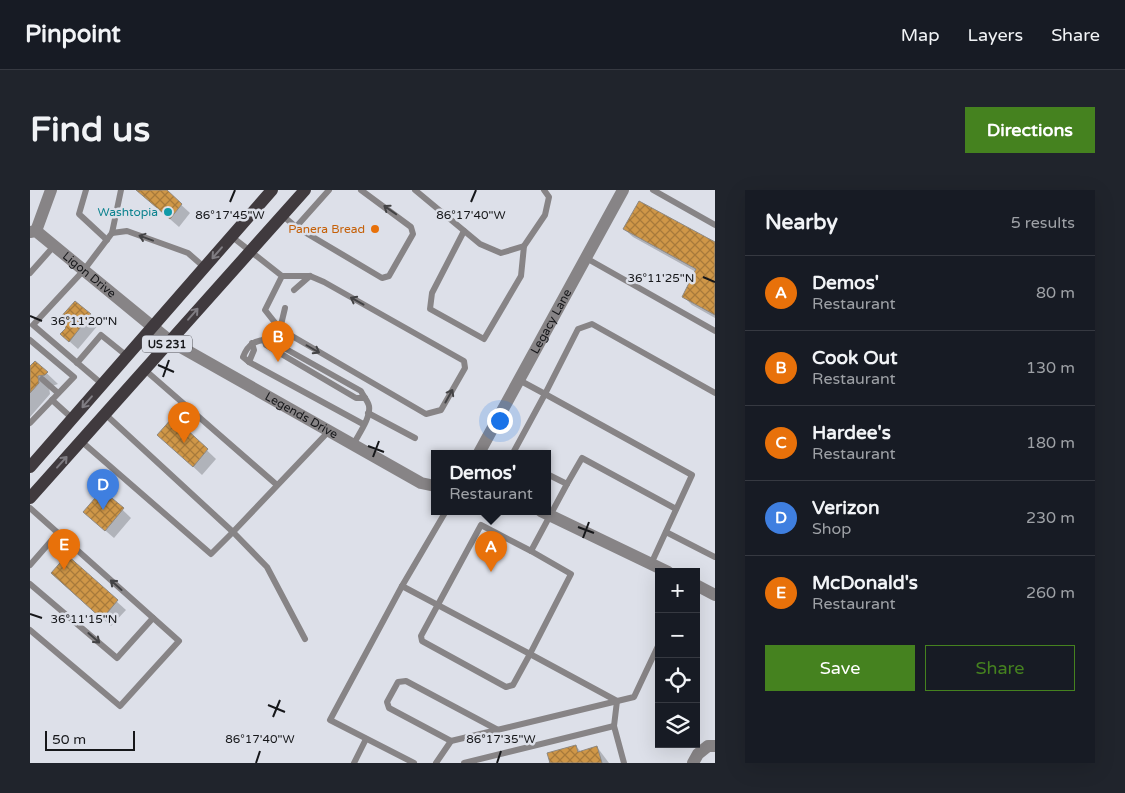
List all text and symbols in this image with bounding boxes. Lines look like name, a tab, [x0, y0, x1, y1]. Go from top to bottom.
text: Pinpoint	[25, 20, 121, 49]
text: Map	[901, 24, 940, 46]
text: Layers	[968, 24, 1023, 46]
text: Share	[1051, 24, 1100, 46]
button: Directions	[965, 107, 1095, 153]
text: Find us	[30, 109, 150, 151]
place label: Washtopia	[98, 205, 158, 219]
one-way arrow	[383, 205, 397, 215]
marker: Washtopia	[162, 206, 174, 218]
text: 86°17'45"W	[195, 208, 265, 222]
text: 86°17'40"W	[436, 208, 506, 222]
text: Nearby	[765, 210, 838, 235]
text: 5 results	[1011, 213, 1075, 233]
place label: Panera Bread	[288, 222, 365, 236]
marker: Panera Bread	[369, 223, 381, 235]
one-way arrow	[138, 233, 154, 242]
one-way arrow	[211, 246, 223, 259]
street label: Ligon Drive	[60, 249, 119, 301]
text: 36°11'25"N	[628, 271, 694, 285]
text: Demos'	[812, 272, 879, 294]
text: A	[775, 283, 787, 303]
text: 80 m	[1036, 283, 1075, 303]
street label: Legacy Lane	[528, 286, 575, 356]
text: Restaurant	[812, 294, 896, 314]
one-way arrow	[350, 296, 365, 306]
one-way arrow	[188, 307, 199, 320]
text: 36°11'20"N	[51, 314, 117, 328]
pin: B	[262, 321, 294, 362]
road number: US 231	[142, 336, 192, 352]
one-way arrow	[305, 344, 319, 354]
text: Cook Out	[812, 347, 897, 369]
text: B	[775, 358, 787, 378]
text: 130 m	[1026, 358, 1075, 378]
text: Restaurant	[812, 369, 896, 389]
street label: Legends Drive	[263, 389, 341, 442]
one-way arrow	[444, 389, 454, 404]
one-way arrow	[82, 395, 93, 408]
pin: C	[168, 402, 200, 443]
your location	[487, 408, 513, 434]
text: Hardee's	[812, 422, 891, 444]
text: C	[775, 433, 787, 453]
text: 180 m	[1026, 433, 1075, 453]
text: Restaurant	[812, 444, 896, 464]
popup	[431, 450, 551, 515]
one-way arrow	[57, 455, 68, 468]
text: Demos'	[449, 462, 516, 484]
pin: D	[87, 469, 119, 510]
text: Restaurant	[449, 484, 533, 504]
text: Verizon	[812, 497, 880, 519]
text: D	[775, 508, 787, 528]
text: 230 m	[1026, 508, 1075, 528]
text: Shop	[812, 519, 851, 539]
pin: E	[48, 529, 80, 570]
pin: A	[475, 531, 507, 572]
map controls	[655, 568, 700, 748]
button: +	[655, 568, 700, 613]
text: McDonald's	[812, 572, 918, 594]
one-way arrow	[110, 580, 123, 591]
text: E	[776, 583, 786, 603]
text: 260 m	[1026, 583, 1075, 603]
text: Restaurant	[812, 594, 896, 614]
text: 36°11'15"N	[51, 612, 117, 626]
button: −	[655, 613, 700, 658]
one-way arrow	[87, 632, 100, 644]
button: Save	[765, 645, 915, 691]
button: Share	[925, 645, 1075, 691]
button: locate	[655, 658, 700, 703]
button: layers	[655, 703, 700, 748]
scale bar	[45, 728, 135, 751]
text: 50 m	[52, 731, 86, 748]
text: 86°17'40"W	[225, 732, 295, 746]
text: 86°17'35"W	[466, 732, 536, 746]

